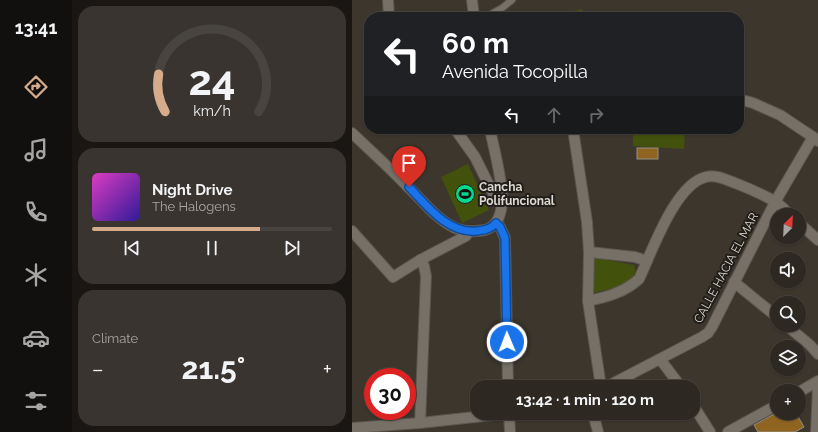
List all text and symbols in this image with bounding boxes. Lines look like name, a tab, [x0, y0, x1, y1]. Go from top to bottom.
text: 13:41	[15, 17, 57, 38]
text: 60 m	[442, 27, 509, 60]
icon: left	[376, 28, 428, 80]
text: 24	[188, 56, 236, 105]
text: Avenida Tocopilla	[442, 61, 588, 82]
icon: directions	[22, 73, 50, 101]
text: km/h	[193, 103, 231, 119]
icon: left	[501, 104, 523, 126]
icon: ahead	[543, 104, 565, 126]
icon: right	[585, 104, 607, 126]
icon: music	[22, 136, 50, 164]
pin	[392, 146, 426, 187]
icon: arrive	[398, 152, 420, 174]
place label: Cancha Polifuncional	[479, 180, 555, 208]
text: Night Drive	[152, 181, 232, 199]
sports icon: Cancha Polifuncional	[454, 183, 476, 205]
icon: phone	[22, 198, 50, 226]
text: The Halogens	[152, 199, 236, 214]
north arrow	[770, 208, 806, 244]
map controls	[770, 208, 806, 420]
street label: CALLE HACIA EL MAR	[691, 210, 761, 325]
icon: previous	[121, 237, 143, 259]
icon: pause	[201, 237, 223, 259]
icon: next	[281, 237, 303, 259]
button: sound	[770, 252, 806, 288]
icon: climate	[22, 261, 50, 289]
button: search	[770, 296, 806, 332]
position arrow	[486, 321, 528, 363]
icon: car	[22, 324, 50, 352]
text: Climate	[92, 331, 138, 346]
button: layers	[770, 340, 806, 376]
text: 21.5°	[182, 351, 245, 386]
text: −	[92, 356, 104, 382]
text: +	[323, 356, 332, 382]
speed limit sign: 30	[364, 368, 416, 420]
button: +	[770, 384, 806, 420]
icon: filters	[22, 387, 50, 415]
text: 13:42 · 1 min · 120 m	[516, 391, 654, 409]

